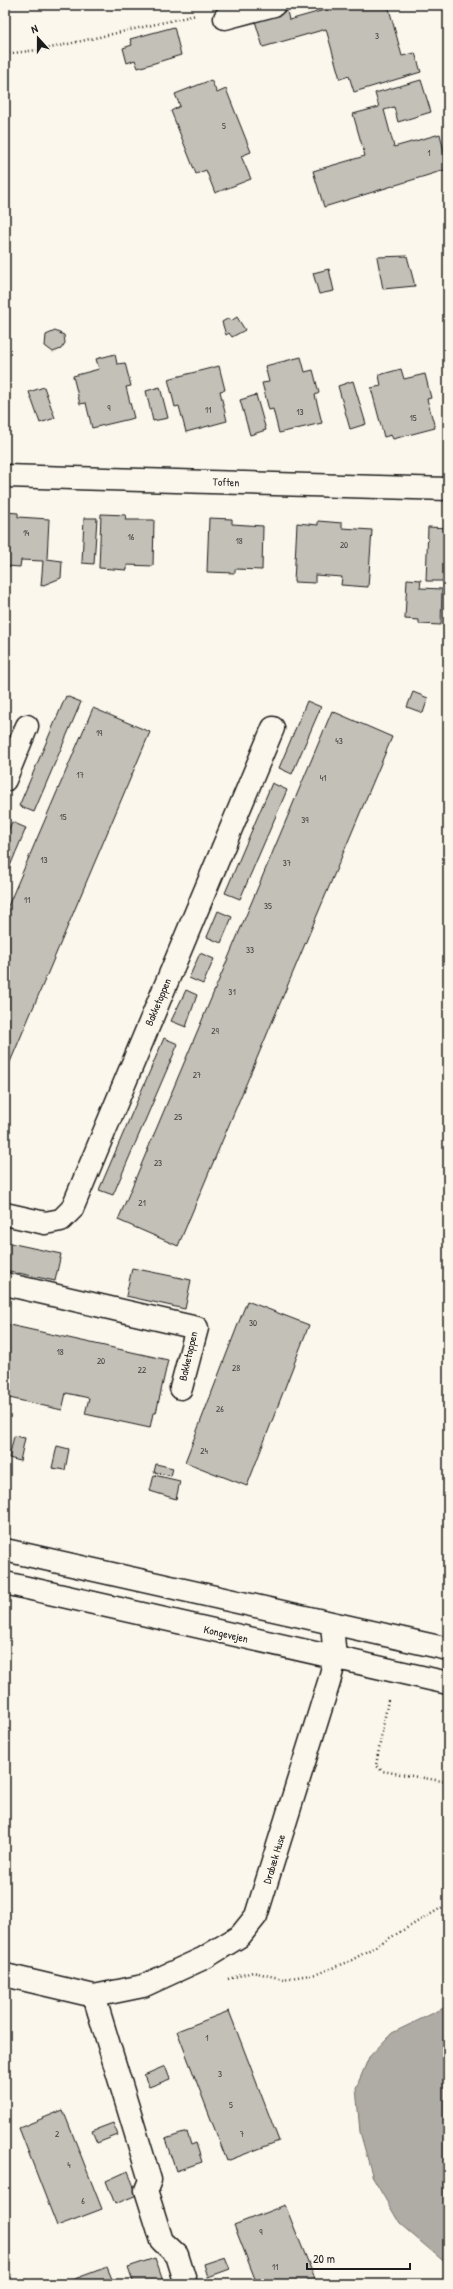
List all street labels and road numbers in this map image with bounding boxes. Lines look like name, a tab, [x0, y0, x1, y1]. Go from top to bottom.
street label: Toften	[212, 475, 240, 489]
street label: Bakketoppen	[142, 976, 174, 1028]
street label: Bakketoppen	[176, 1330, 200, 1382]
street label: Kongevejen	[202, 1622, 250, 1646]
street label: Drabæk Huse	[260, 1832, 288, 1885]

